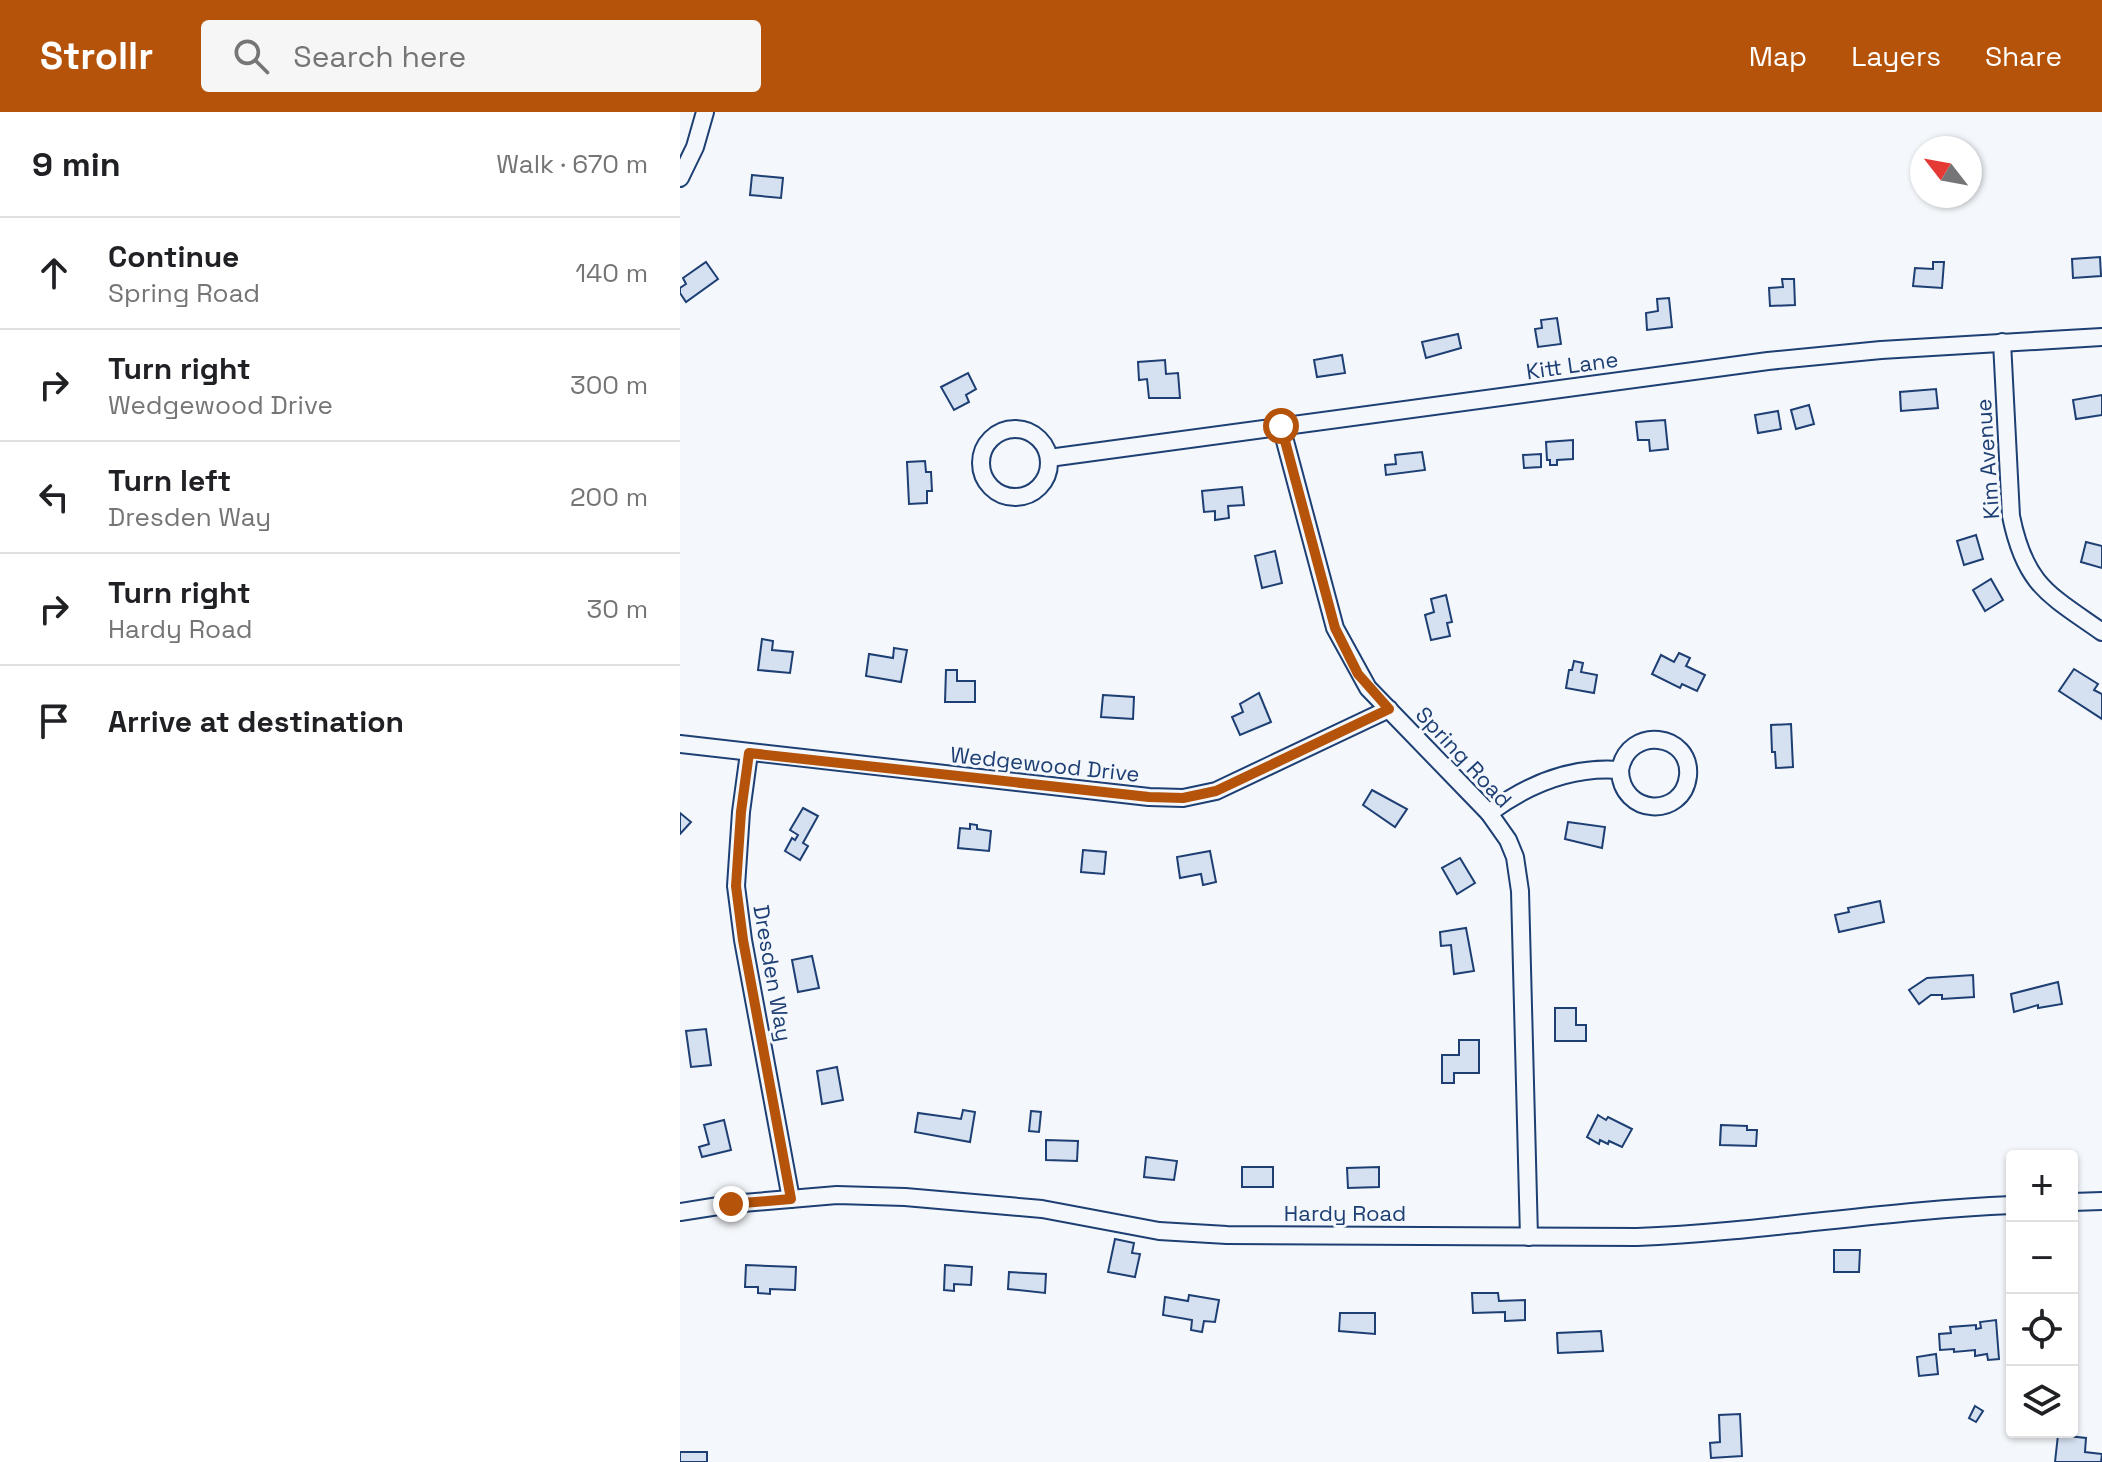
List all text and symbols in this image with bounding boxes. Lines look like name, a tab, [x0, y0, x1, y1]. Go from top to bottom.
search box	[201, 20, 761, 92]
text: Strollr	[40, 32, 153, 80]
icon: search	[229, 34, 273, 78]
text: Search here	[293, 37, 466, 76]
text: Map	[1749, 38, 1807, 74]
text: Layers	[1851, 38, 1941, 74]
text: Share	[1985, 38, 2062, 74]
north arrow	[1910, 136, 1982, 208]
text: 9 min	[32, 143, 121, 186]
text: Walk · 670 m	[496, 147, 648, 181]
text: Continue	[108, 237, 239, 276]
icon: ahead	[32, 251, 76, 295]
text: 140 m	[575, 256, 648, 290]
text: Spring Road	[108, 276, 260, 310]
street label: Kitt Lane	[1524, 345, 1620, 385]
text: Turn right	[108, 349, 251, 388]
icon: right	[32, 363, 76, 407]
text: 300 m	[570, 368, 648, 402]
text: Wedgewood Drive	[108, 388, 333, 422]
street label: Kim Avenue	[1969, 398, 2005, 520]
route start	[1263, 408, 1299, 444]
text: Turn left	[108, 461, 231, 500]
icon: left	[32, 475, 76, 519]
text: 200 m	[570, 480, 648, 514]
text: Dresden Way	[108, 500, 271, 534]
text: Turn right	[108, 573, 251, 612]
icon: right	[32, 587, 76, 631]
text: 30 m	[587, 592, 648, 626]
text: Hardy Road	[108, 612, 253, 646]
icon: arrive	[32, 699, 76, 743]
street label: Spring Road	[1410, 700, 1518, 814]
text: Arrive at destination	[108, 702, 404, 741]
street label: Wedgewood Drive	[949, 740, 1141, 788]
street label: Dresden Way	[747, 903, 799, 1043]
map controls	[2006, 1150, 2078, 1438]
button: +	[2006, 1150, 2078, 1222]
route end	[713, 1186, 749, 1222]
street label: Hardy Road	[1284, 1199, 1406, 1227]
button: −	[2006, 1222, 2078, 1294]
button: locate	[2006, 1294, 2078, 1366]
button: layers	[2006, 1366, 2078, 1438]

